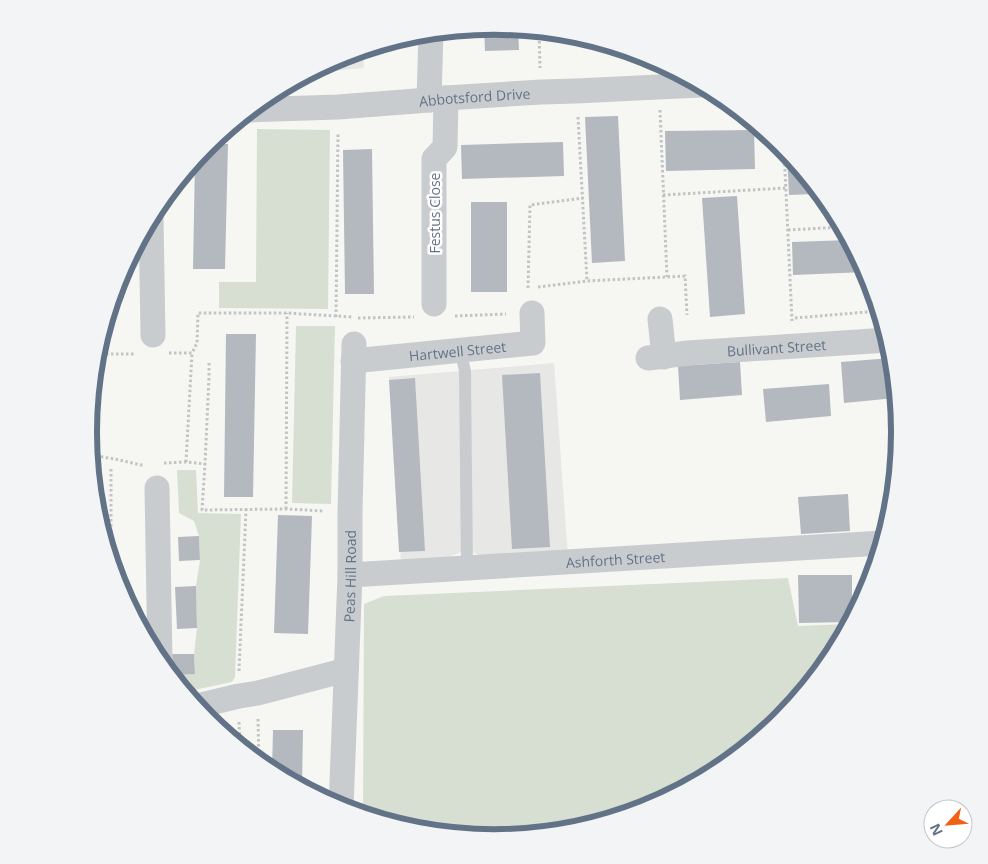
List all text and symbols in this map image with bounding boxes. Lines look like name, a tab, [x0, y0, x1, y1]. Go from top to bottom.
street label: Abbotsford Drive	[418, 83, 531, 110]
street label: Festus Close	[425, 172, 444, 253]
street label: Bullivant Street	[726, 335, 827, 360]
street label: Hartwell Street	[408, 336, 507, 365]
street label: Peas Hill Road	[339, 530, 360, 623]
street label: Ashforth Street	[565, 547, 666, 571]
north arrow	[923, 799, 973, 849]
text: N	[925, 821, 947, 839]

